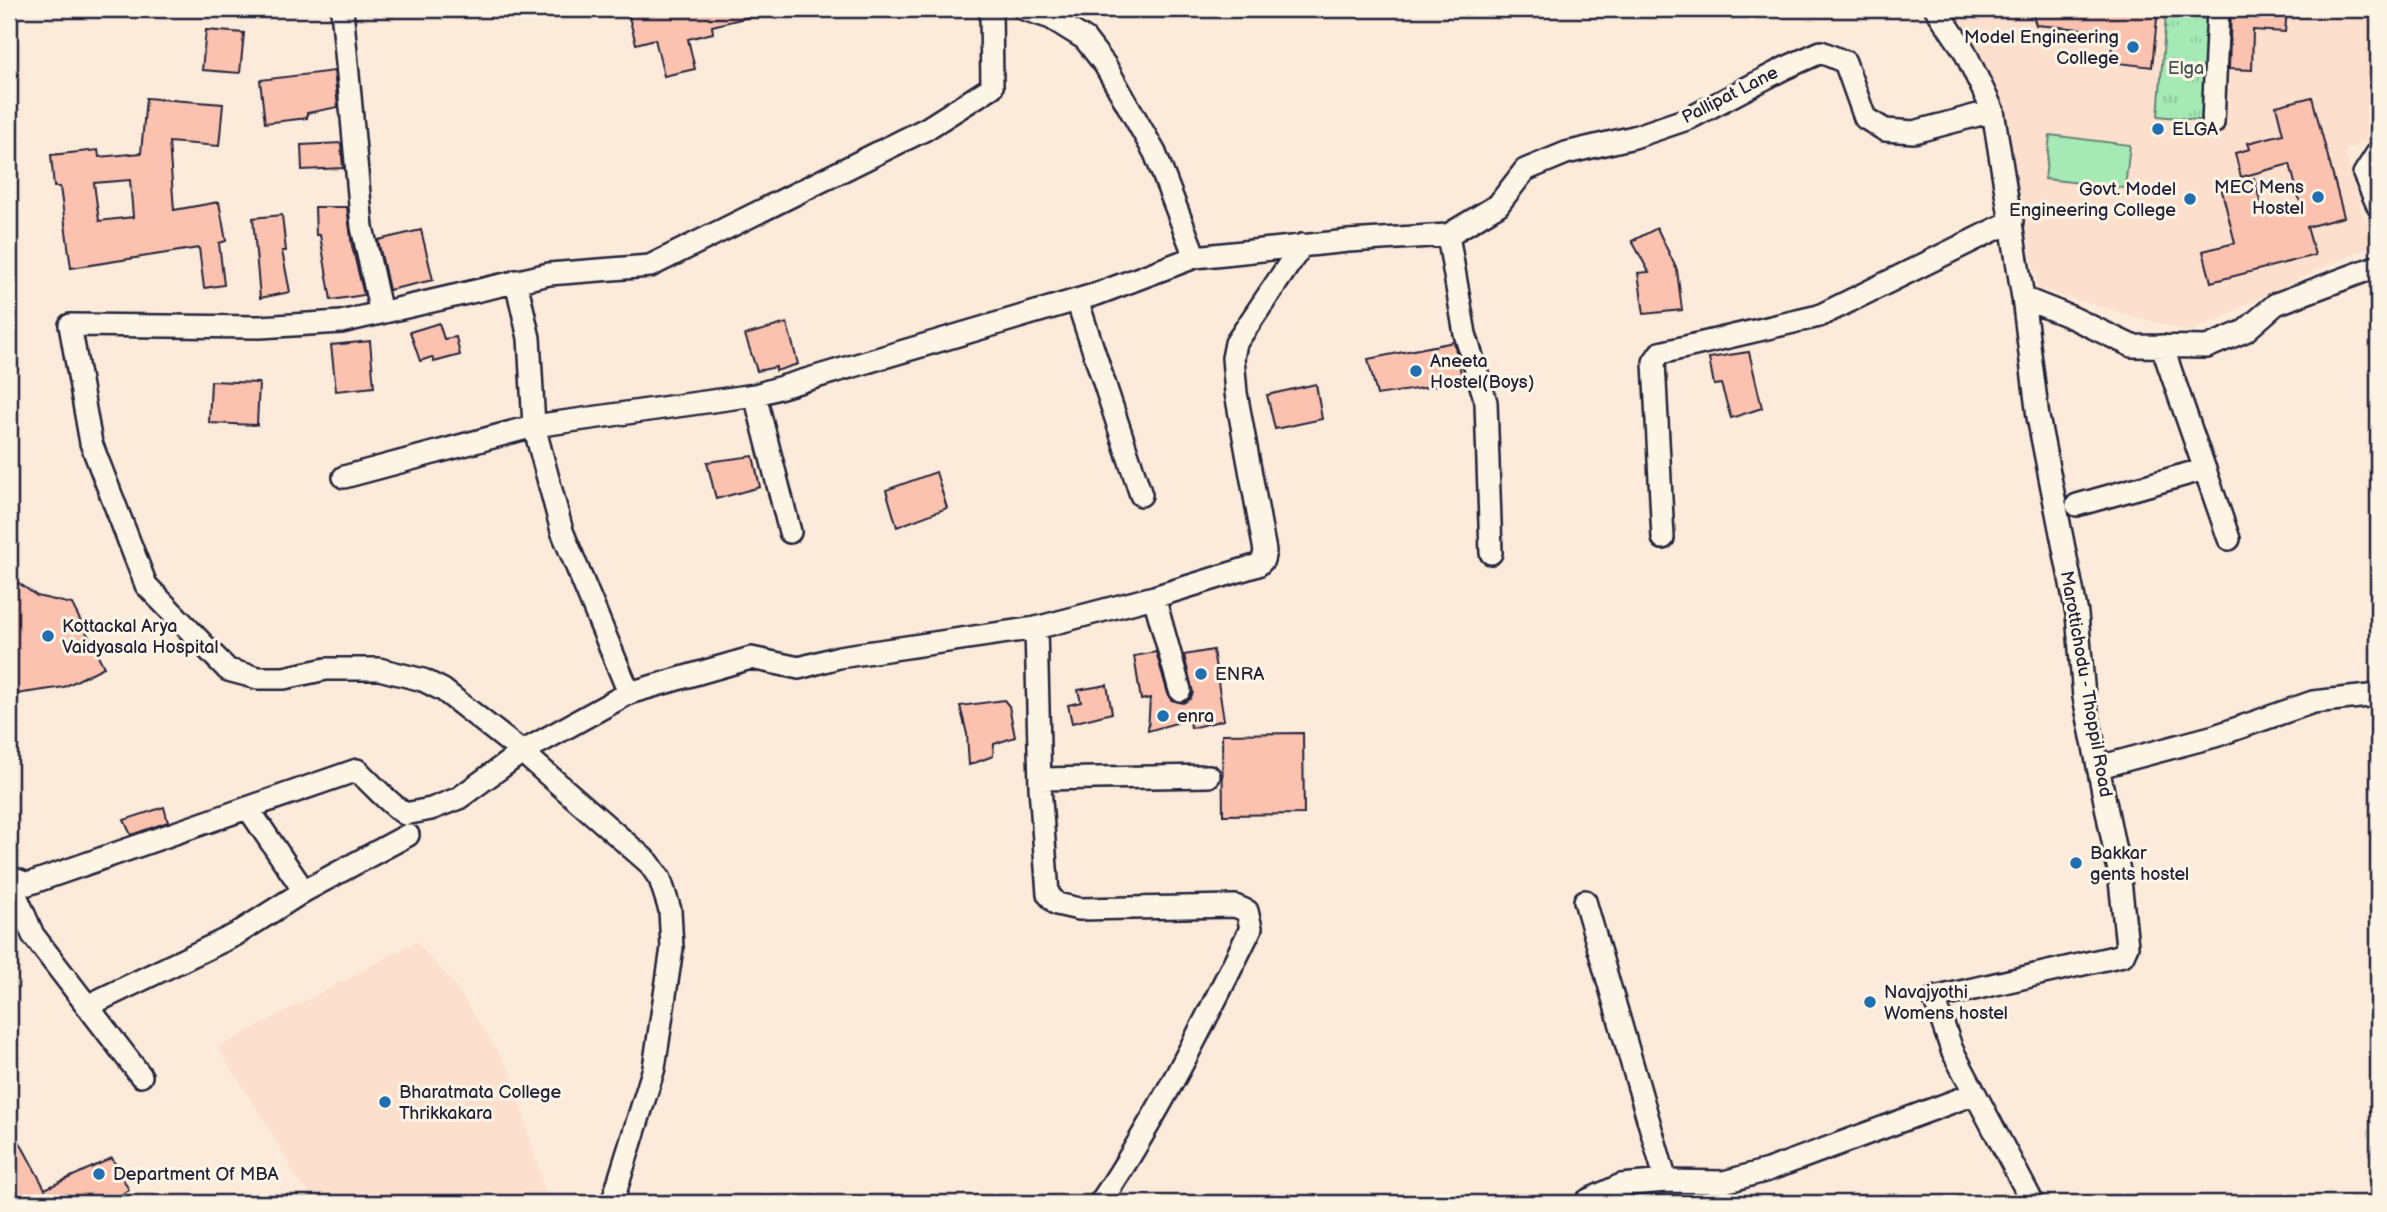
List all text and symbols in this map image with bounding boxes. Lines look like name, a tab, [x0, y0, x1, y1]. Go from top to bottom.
place label: Model Engineering College	[1964, 27, 2119, 69]
marker: Model Engineering College	[2125, 39, 2141, 55]
park label: Elga	[2168, 58, 2204, 79]
street label: Pallipat Lane	[1679, 62, 1782, 128]
place label: ELGA	[2172, 119, 2218, 140]
marker: ELGA	[2150, 121, 2166, 137]
place label: MEC Mens Hostel	[2214, 177, 2304, 219]
place label: Govt. Model Engineering College	[2009, 179, 2176, 221]
marker: MEC Mens Hostel	[2310, 189, 2326, 205]
marker: Govt. Model Engineering College	[2182, 191, 2198, 207]
place label: Aneeta Hostel(Boys)	[1430, 351, 1534, 393]
marker: Aneeta Hostel(Boys)	[1408, 363, 1424, 379]
street label: Marottichodu - Thoppil Road	[2056, 569, 2116, 799]
place label: Kottackal Arya Vaidyasala Hospital	[62, 616, 218, 658]
marker: Kottackal Arya Vaidyasala Hospital	[40, 628, 56, 644]
place label: ENRA	[1215, 664, 1264, 685]
marker: ENRA	[1193, 666, 1209, 682]
place label: enra	[1177, 706, 1214, 727]
marker: enra	[1155, 708, 1171, 724]
place label: Bakkar gents hostel	[2090, 843, 2189, 885]
marker: Bakkar gents hostel	[2068, 855, 2084, 871]
place label: Navajyothi Womens hostel	[1884, 982, 2008, 1024]
marker: Navajyothi Womens hostel	[1862, 994, 1878, 1010]
place label: Bharatmata College Thrikkakara	[399, 1082, 561, 1124]
marker: Bharatmata College Thrikkakara	[377, 1094, 393, 1110]
place label: Department Of MBA	[113, 1164, 279, 1185]
marker: Department Of MBA	[91, 1166, 107, 1182]

